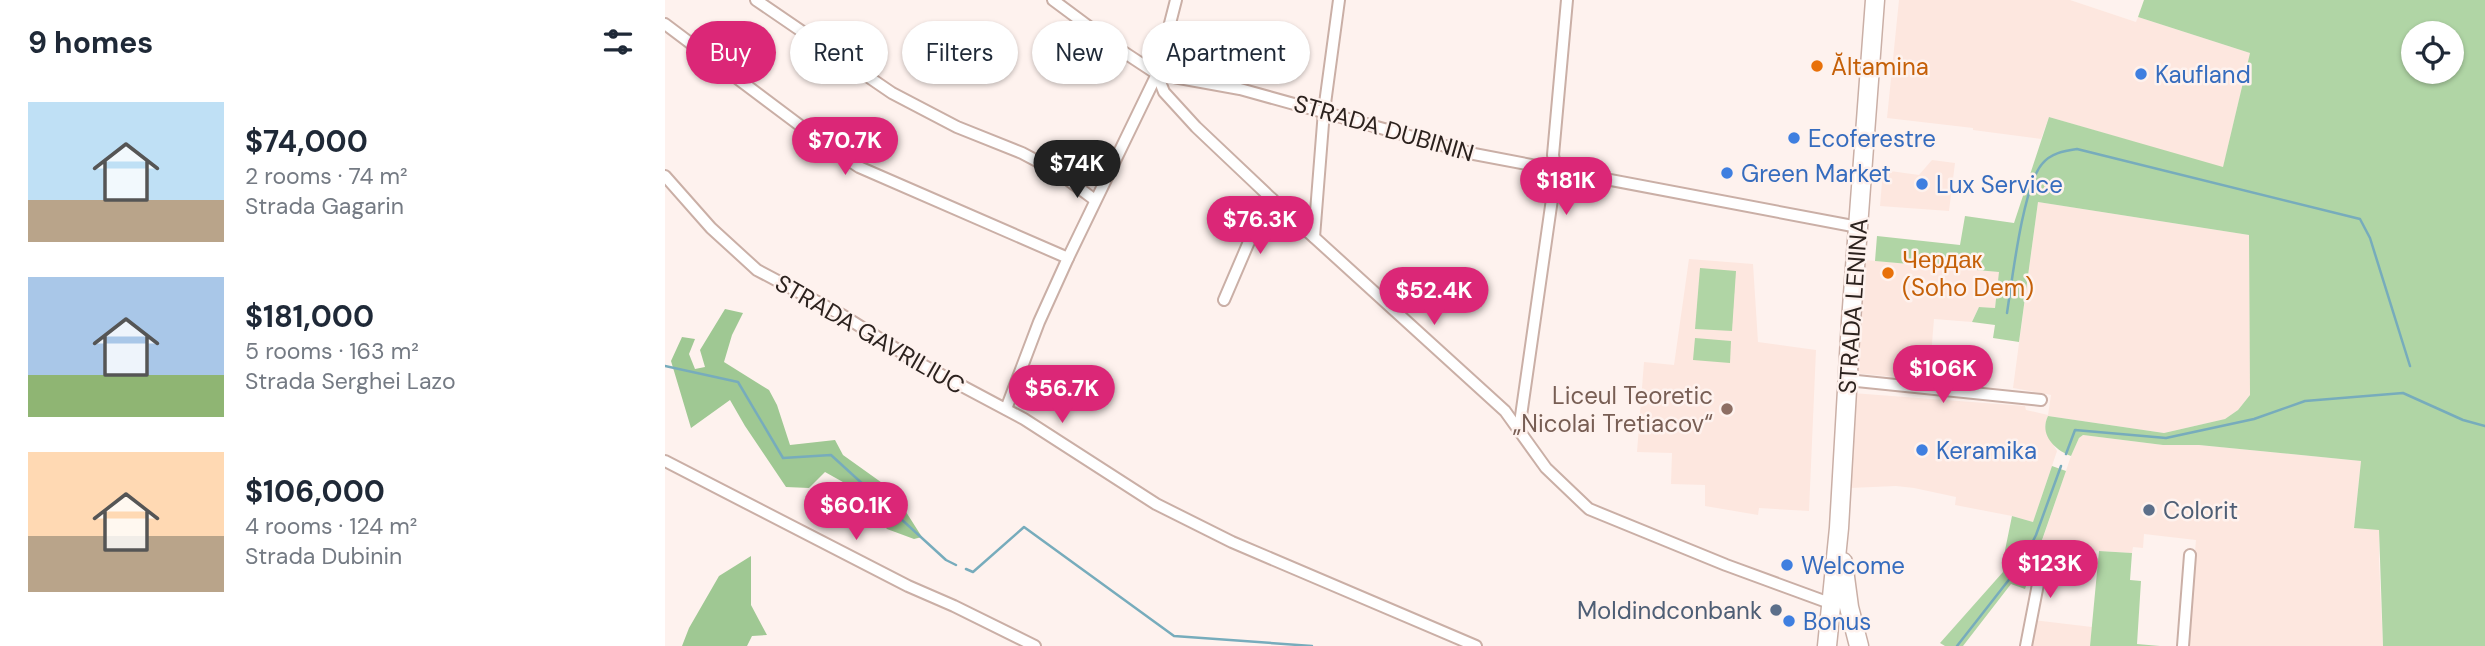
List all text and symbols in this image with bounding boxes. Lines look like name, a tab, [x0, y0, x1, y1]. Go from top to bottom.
chip: Buy	[686, 21, 776, 84]
chip: Rent	[790, 21, 888, 84]
chip: Filters	[902, 21, 1018, 84]
chip: New	[1032, 21, 1128, 84]
chip: Apartment	[1142, 21, 1310, 84]
map controls	[2401, 21, 2464, 84]
button: locate	[2401, 21, 2464, 84]
text: 9 homes	[28, 23, 153, 62]
icon: filters	[599, 23, 637, 61]
place label: Ăltamina	[1831, 51, 1929, 82]
marker: Ăltamina	[1809, 58, 1825, 74]
place label: Kaufland	[2155, 59, 2251, 90]
marker: Kaufland	[2133, 66, 2149, 82]
street label: STRADA DUBININ	[1290, 87, 1478, 169]
pin: $70.7K	[788, 118, 902, 177]
text: $74,000	[245, 122, 368, 161]
place label: Ecoferestre	[1808, 123, 1936, 154]
text: $70.7K	[808, 125, 882, 155]
icon: home	[84, 130, 168, 214]
marker: Ecoferestre	[1786, 130, 1802, 146]
pin: $74K	[1036, 140, 1118, 200]
text: $74K	[1050, 148, 1104, 178]
pin: $181K	[1517, 158, 1615, 217]
place label: Green Market	[1741, 158, 1891, 189]
text: 2 rooms · 74 m²	[245, 161, 408, 191]
text: $181K	[1536, 165, 1596, 195]
marker: Green Market	[1719, 165, 1735, 181]
place label: Lux Service	[1936, 169, 2063, 200]
marker: Lux Service	[1914, 176, 1930, 192]
text: Strada Gagarin	[245, 191, 404, 221]
pin: $76.3K	[1203, 196, 1317, 256]
text: $76.3K	[1223, 204, 1297, 234]
street label: STRADA LENINA	[1831, 217, 1875, 395]
place label: Чердак (Soho Dem)	[1902, 244, 2034, 303]
marker: Чердак (Soho Dem)	[1880, 265, 1896, 281]
street label: STRADA GAVRILIUC	[770, 267, 970, 401]
pin: $52.4K	[1377, 268, 1491, 327]
text: $52.4K	[1395, 275, 1473, 305]
text: $181,000	[245, 297, 374, 336]
icon: home	[84, 305, 168, 389]
text: 5 rooms · 163 m²	[245, 336, 419, 366]
pin: $106K	[1894, 346, 1992, 405]
text: $106K	[1909, 353, 1977, 383]
text: Strada Serghei Lazo	[245, 366, 456, 396]
pin: $56.7K	[1005, 366, 1119, 425]
text: $56.7K	[1025, 373, 1099, 403]
place label: Liceul Teoretic „Nicolai Tretiacov“	[1513, 380, 1713, 439]
marker: Liceul Teoretic „Nicolai Tretiacov“	[1719, 401, 1735, 417]
place label: Keramika	[1936, 435, 2037, 466]
marker: Keramika	[1914, 442, 1930, 458]
text: $106,000	[245, 472, 385, 511]
icon: home	[84, 480, 168, 564]
pin: $60.1K	[799, 482, 913, 542]
text: $60.1K	[820, 490, 892, 520]
place label: Colorit	[2163, 495, 2238, 526]
marker: Colorit	[2141, 502, 2157, 518]
text: 4 rooms · 124 m²	[245, 511, 417, 541]
pin: $123K	[2001, 540, 2099, 600]
text: Strada Dubinin	[245, 541, 402, 571]
text: $123K	[2018, 548, 2082, 578]
place label: Welcome	[1801, 550, 1905, 581]
marker: Welcome	[1779, 557, 1795, 573]
place label: Moldindconbank	[1577, 595, 1762, 626]
marker: Moldindconbank	[1768, 602, 1784, 618]
place label: Bonus	[1803, 606, 1871, 637]
marker: Bonus	[1781, 613, 1797, 629]

